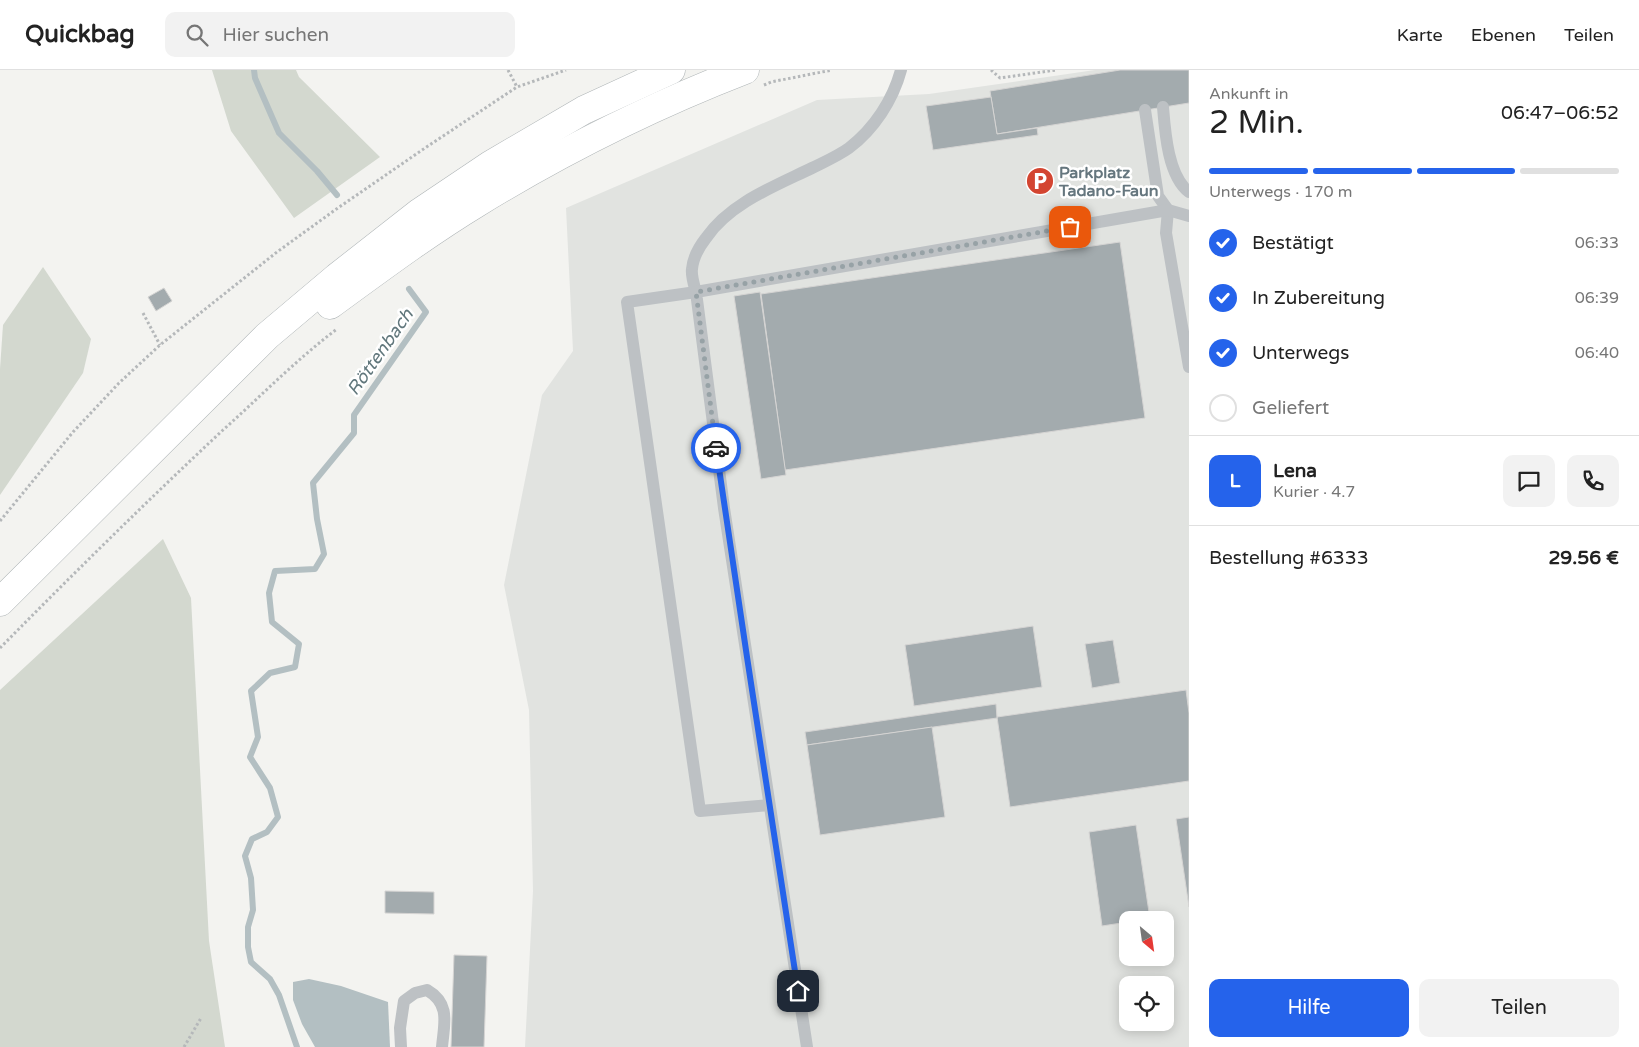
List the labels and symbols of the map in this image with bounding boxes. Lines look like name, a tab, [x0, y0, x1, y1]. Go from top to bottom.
place label: Parkplatz Tadano-Faun	[1058, 163, 1158, 201]
parking icon: Parkplatz Tadano-Faun	[1025, 166, 1055, 196]
pin	[1049, 206, 1091, 248]
water label: Röttenbach	[342, 304, 418, 399]
courier	[691, 423, 741, 473]
north arrow	[1119, 911, 1174, 966]
pin	[777, 970, 819, 1012]

